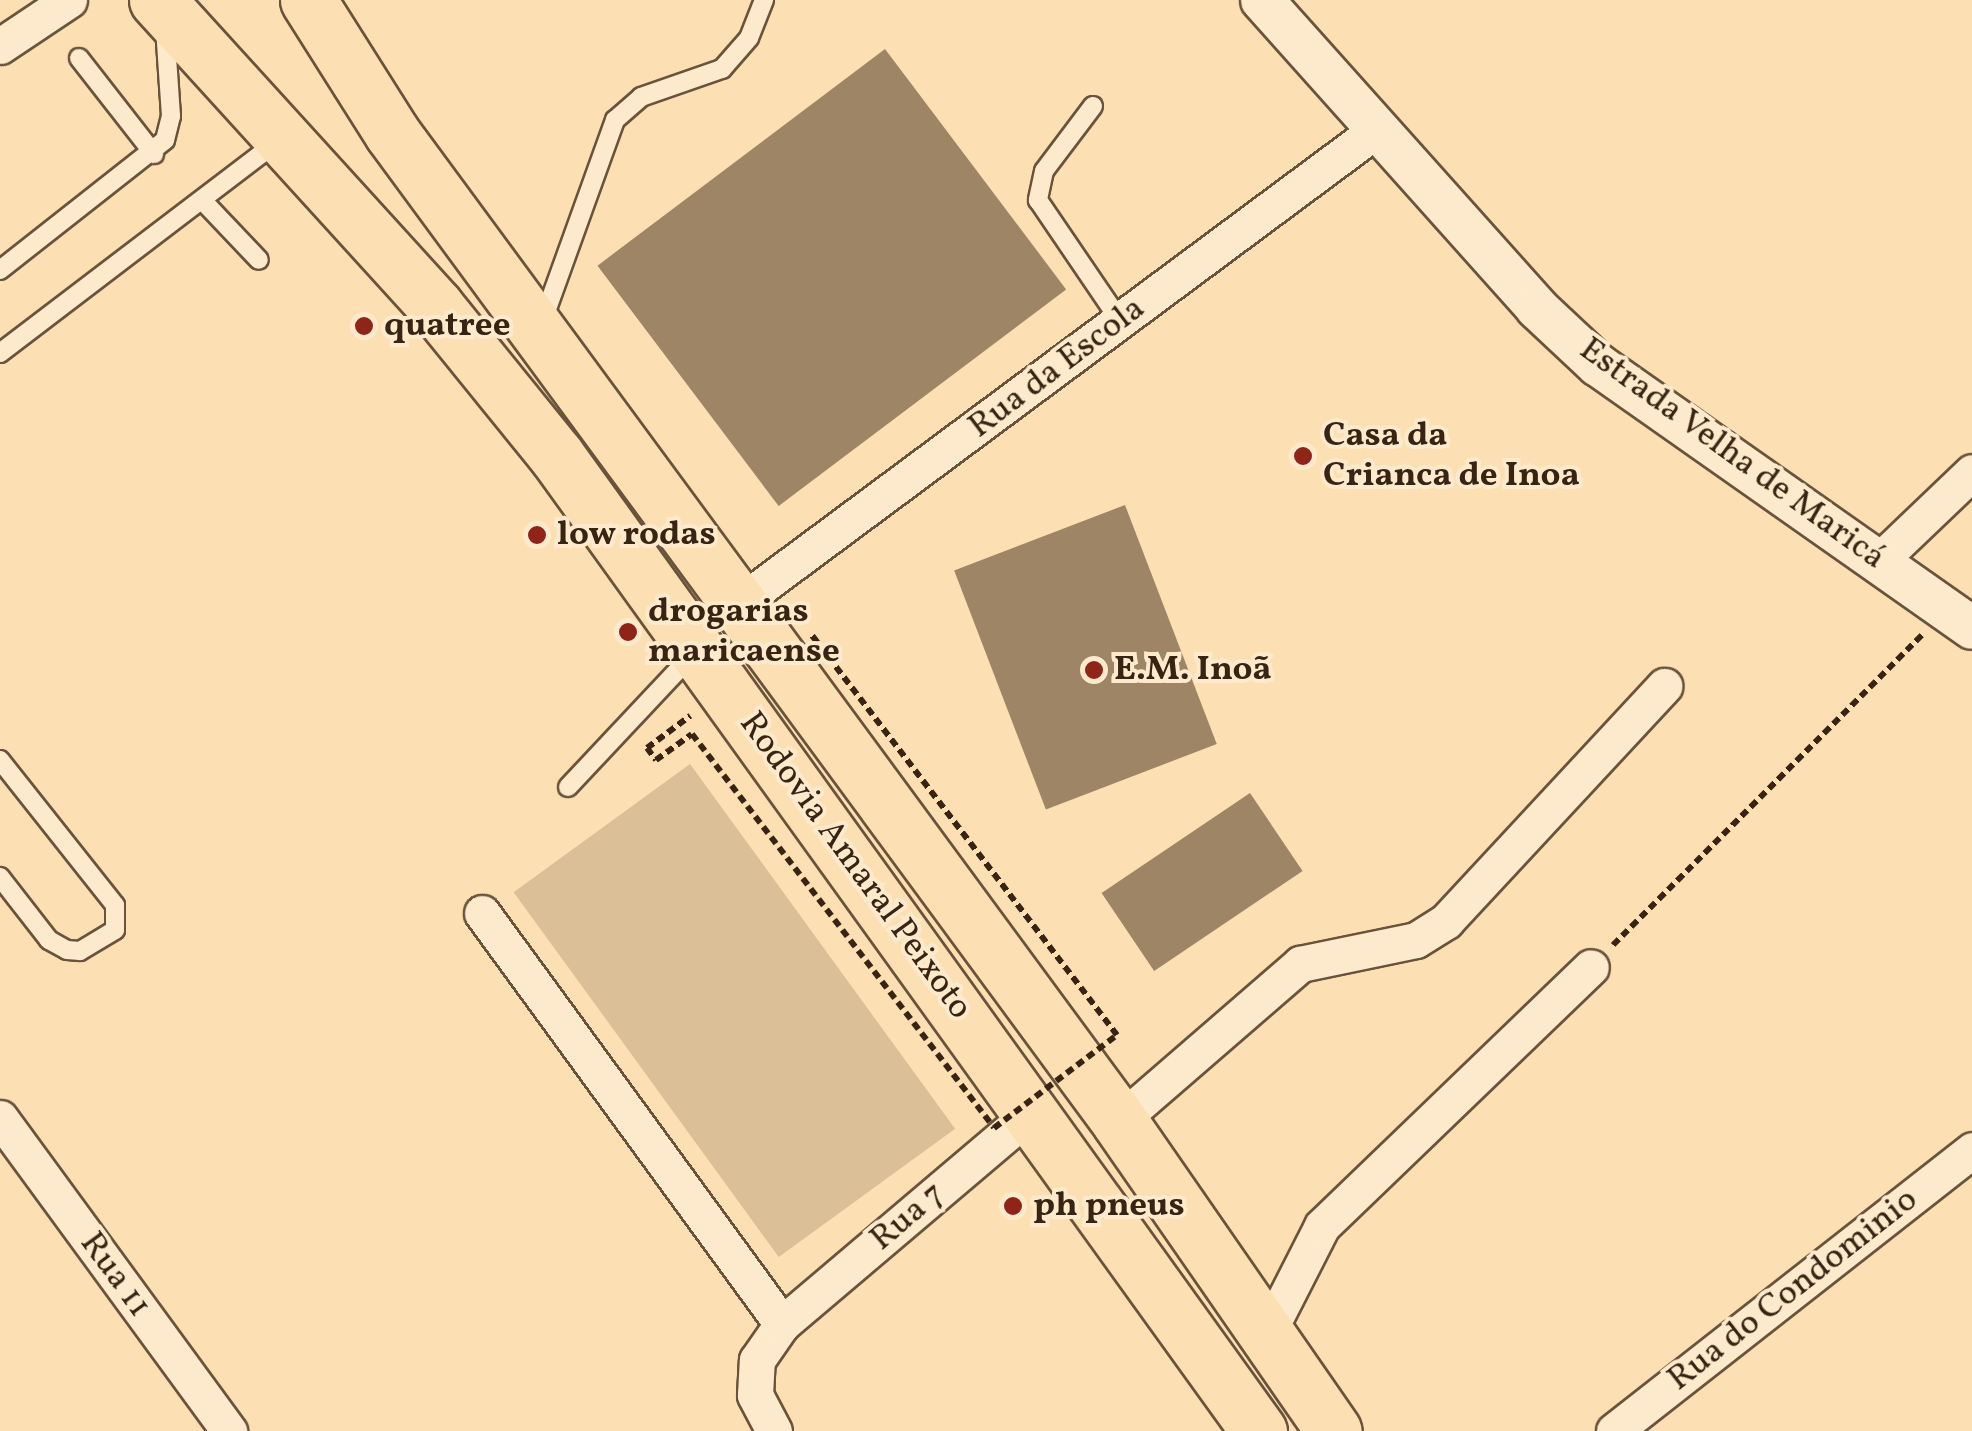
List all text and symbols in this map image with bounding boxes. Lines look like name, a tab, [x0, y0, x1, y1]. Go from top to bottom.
street label: Rua da Escola	[960, 288, 1154, 448]
place label: quatree	[384, 305, 511, 347]
marker: quatree	[353, 315, 375, 337]
street label: Estrada Velha de Maricá	[1570, 329, 1894, 579]
place label: Casa da Crianca de Inoa	[1323, 415, 1580, 497]
marker: Casa da Crianca de Inoa	[1292, 445, 1314, 467]
place label: low rodas	[557, 514, 716, 556]
marker: low rodas	[526, 524, 548, 546]
place label: drogarias maricaense	[648, 591, 840, 673]
marker: drogarias maricaense	[617, 621, 639, 643]
place label: E.M. Inoã	[1114, 649, 1272, 691]
marker: E.M. Inoã	[1083, 659, 1105, 681]
street label: Rodovia Amaral Peixoto	[729, 704, 981, 1028]
street label: Rua 7	[862, 1174, 954, 1260]
street label: Rua do Condominio	[1660, 1179, 1926, 1401]
place label: ph pneus	[1033, 1185, 1185, 1227]
marker: ph pneus	[1002, 1195, 1024, 1217]
street label: Rua 11	[70, 1224, 160, 1326]

